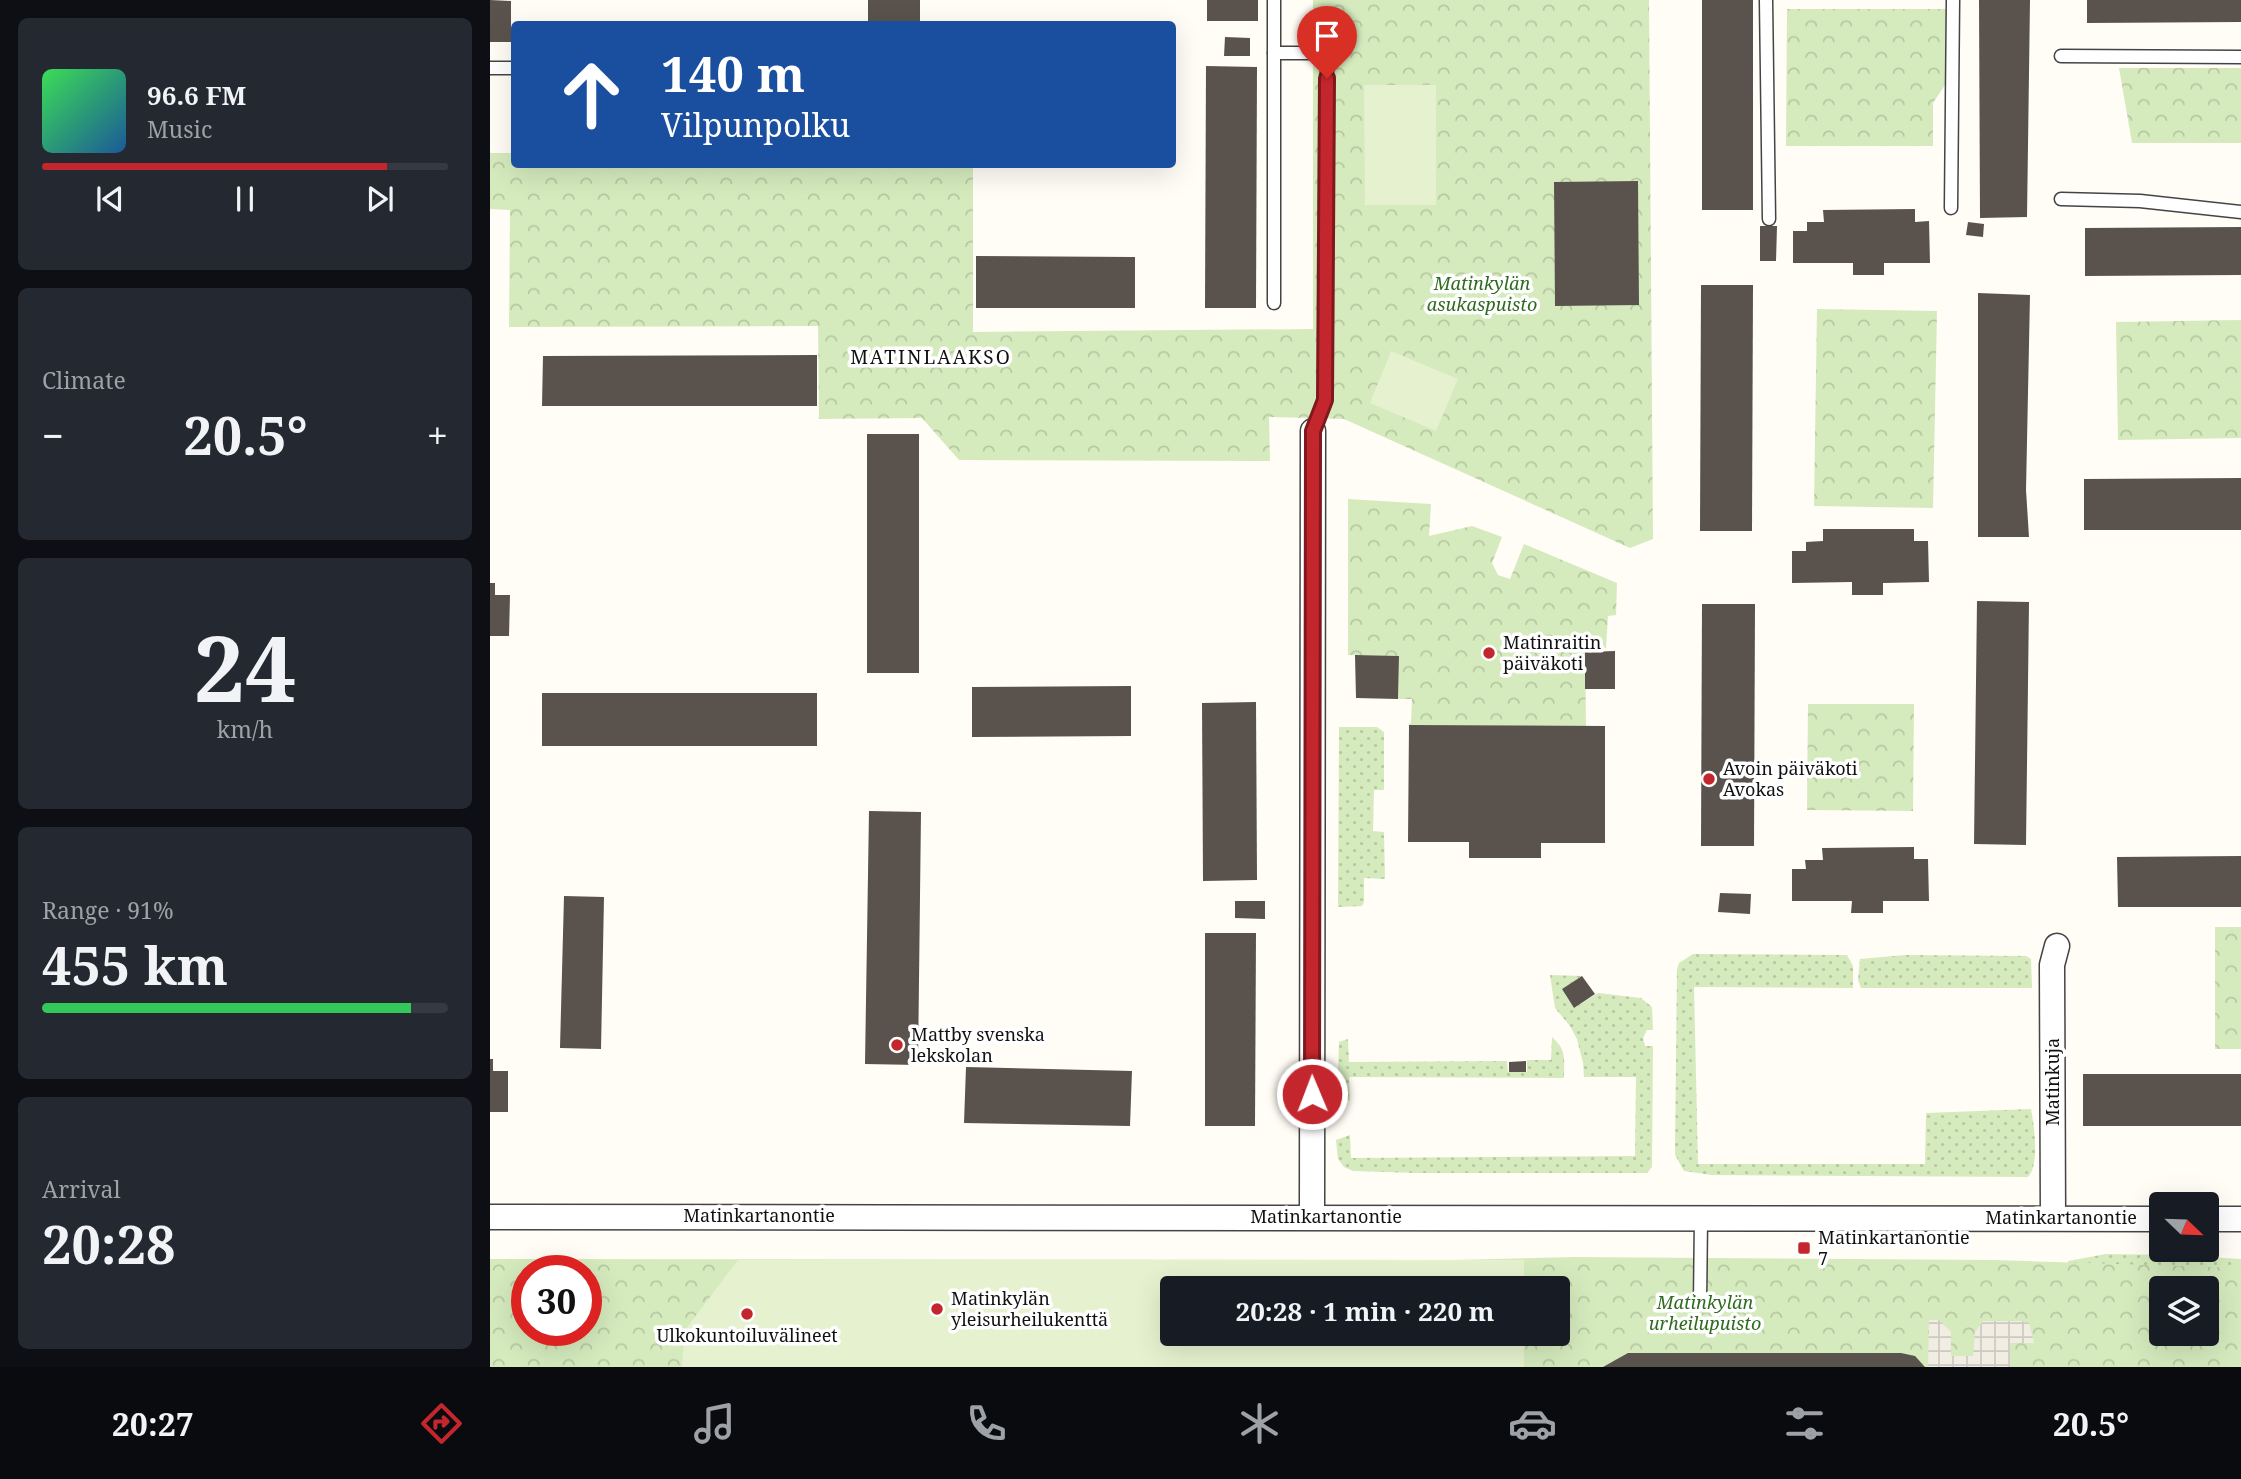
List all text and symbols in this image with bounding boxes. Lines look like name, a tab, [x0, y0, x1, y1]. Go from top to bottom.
pin	[1297, 6, 1357, 78]
icon: arrive	[1308, 17, 1346, 55]
text: 140 m	[661, 40, 805, 106]
icon: ahead	[546, 49, 637, 140]
text: 96.6 FM	[147, 77, 246, 113]
text: Vilpunpolku	[661, 103, 850, 146]
text: Music	[147, 113, 212, 145]
icon: previous	[91, 180, 129, 218]
icon: pause	[226, 180, 264, 218]
icon: next	[361, 180, 399, 218]
park label: Matinkylän asukaspuisto	[1427, 271, 1537, 316]
district label: MATINLAAKSO	[850, 344, 1012, 370]
text: Climate	[42, 364, 126, 396]
text: 20.5°	[183, 399, 308, 470]
text: −	[42, 409, 64, 461]
text: +	[427, 409, 448, 461]
text: 24	[194, 605, 296, 729]
place label: Matinraitin päiväkoti	[1503, 630, 1602, 675]
marker: Matinraitin päiväkoti	[1481, 645, 1497, 661]
text: km/h	[217, 713, 273, 745]
place label: Avoin päiväkoti Avokas	[1723, 756, 1858, 801]
marker: Avoin päiväkoti Avokas	[1701, 771, 1717, 787]
text: Range · 91%	[42, 894, 174, 926]
text: 455 km	[42, 929, 228, 1000]
place label: Mattby svenska lekskolan	[911, 1022, 1045, 1067]
marker: Mattby svenska lekskolan	[889, 1037, 905, 1053]
street label: Matinkuja	[2040, 1038, 2064, 1126]
position arrow	[1275, 1057, 1349, 1131]
text: Arrival	[42, 1173, 121, 1205]
north arrow	[2149, 1192, 2219, 1262]
map controls	[2149, 1192, 2219, 1346]
street label: Matinkartanontie	[683, 1203, 835, 1227]
street label: Matinkartanontie	[1250, 1204, 1402, 1228]
street label: Matinkartanontie	[1985, 1205, 2137, 1229]
text: 20:28	[42, 1208, 175, 1279]
place label: Matinkartanontie 7	[1818, 1225, 1970, 1270]
marker: Matinkartanontie 7	[1796, 1240, 1812, 1256]
speed limit sign: 30	[511, 1255, 602, 1346]
button: layers	[2149, 1276, 2219, 1346]
place label: Matinkylän yleisurheilukenttä	[951, 1286, 1108, 1331]
park label: Matinkylän urheilupuisto	[1649, 1290, 1761, 1335]
text: 20:28 · 1 min · 220 m	[1235, 1293, 1495, 1329]
marker: Matinkylän yleisurheilukenttä	[929, 1301, 945, 1317]
marker: Ulkokuntoiluvälineet	[739, 1306, 755, 1322]
place label: Ulkokuntoiluvälineet	[656, 1323, 838, 1347]
icon: directions	[417, 1399, 466, 1448]
icon: music	[690, 1399, 739, 1448]
icon: phone	[962, 1399, 1011, 1448]
icon: climate	[1235, 1399, 1284, 1448]
icon: car	[1508, 1399, 1557, 1448]
icon: filters	[1780, 1399, 1829, 1448]
text: 20:27	[112, 1402, 194, 1445]
text: 20.5°	[2053, 1402, 2129, 1445]

